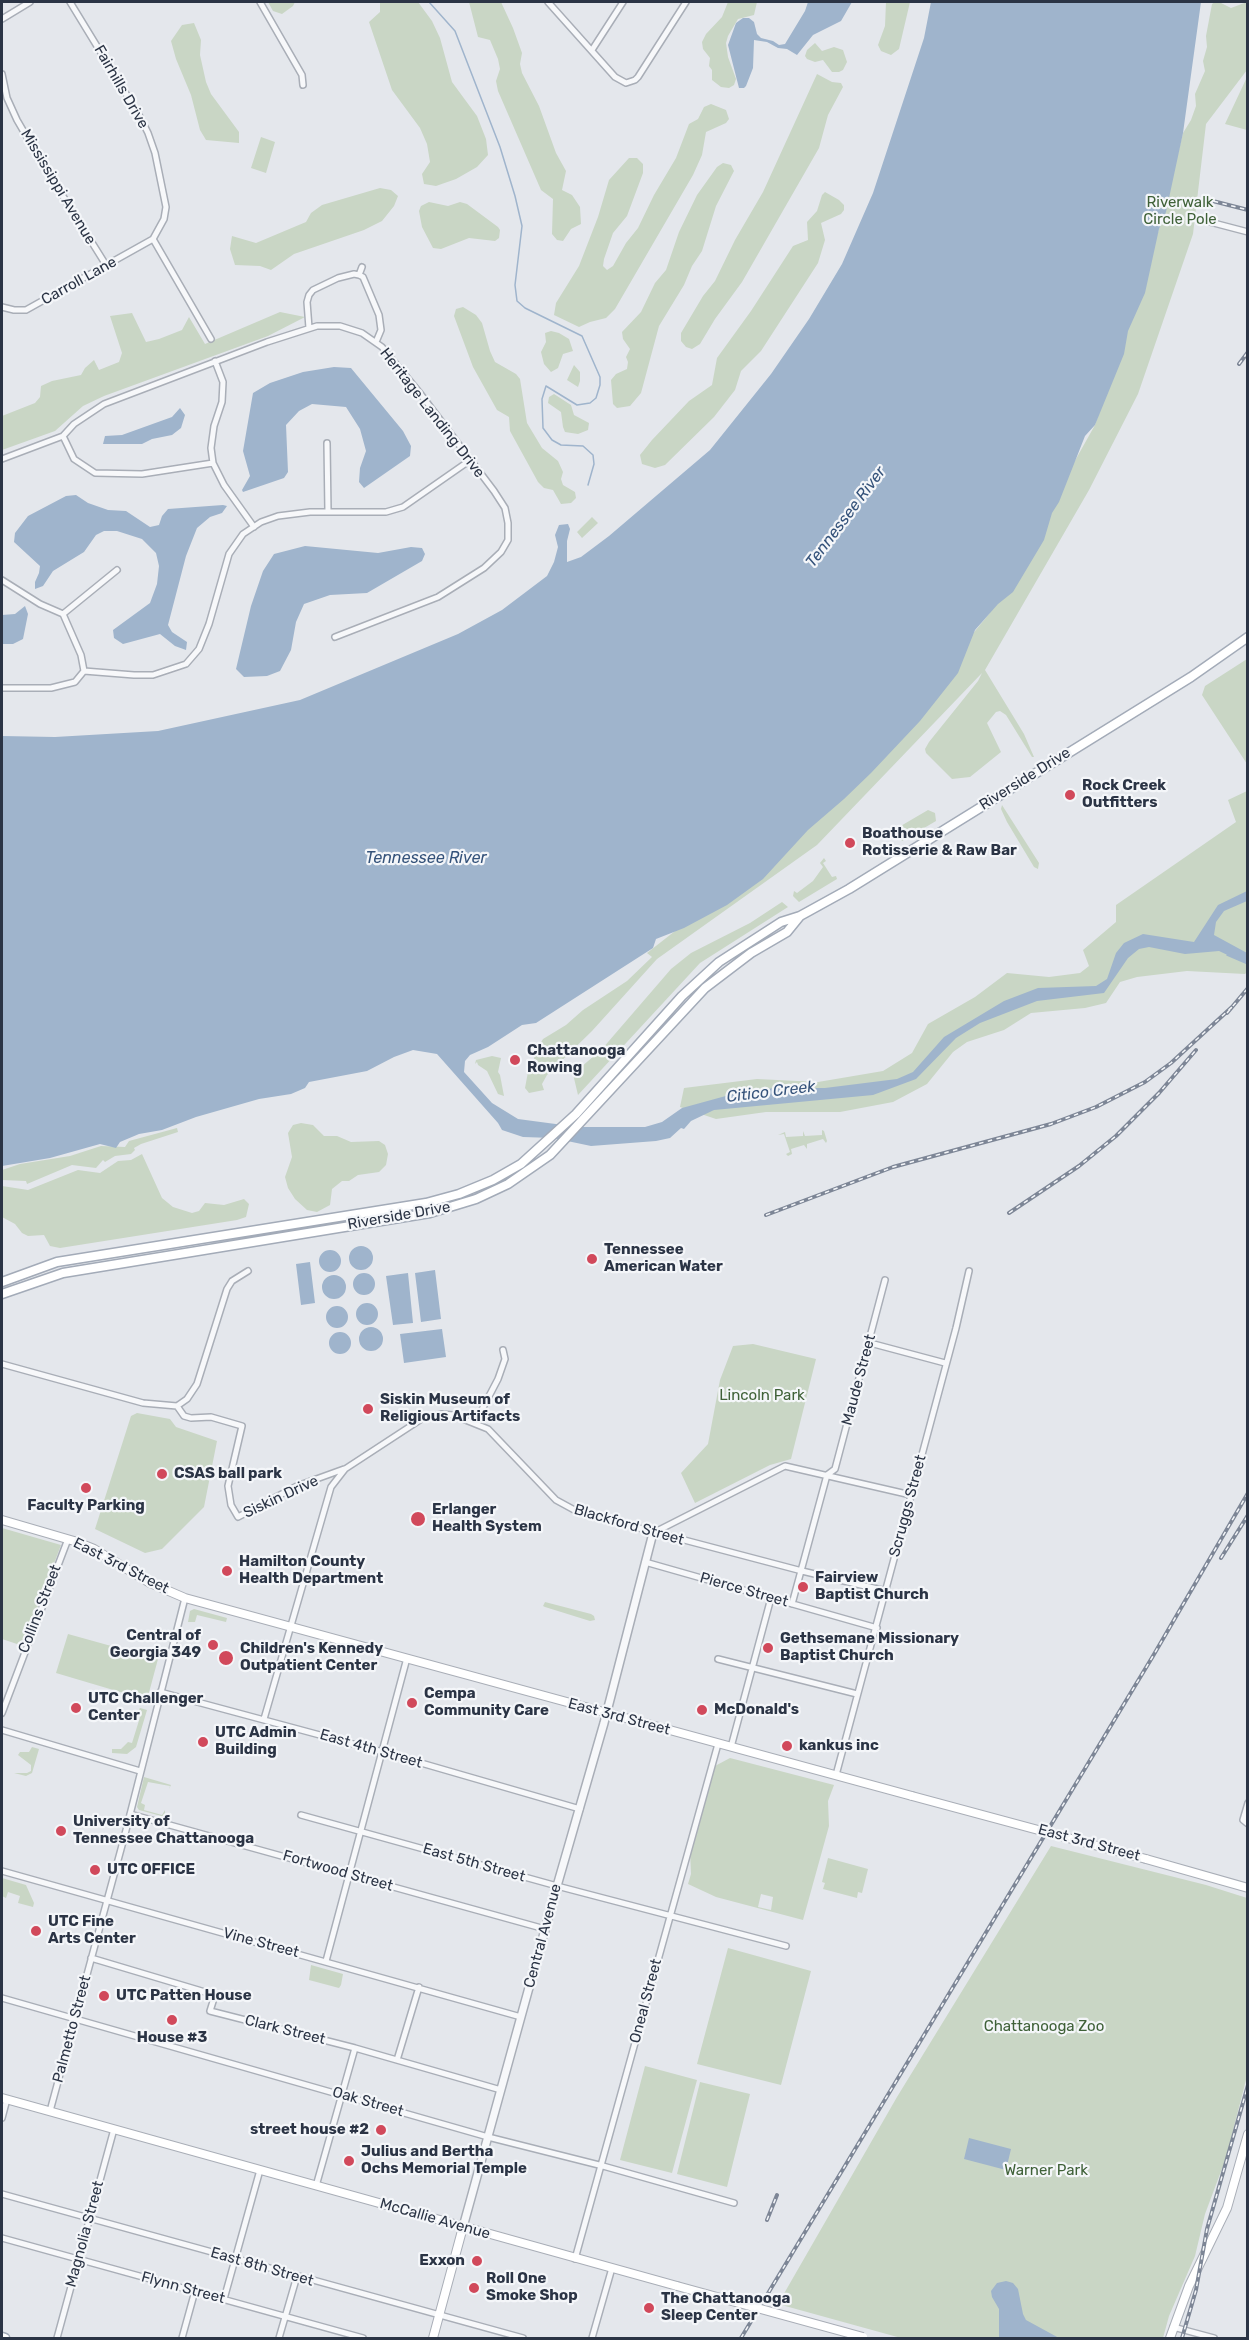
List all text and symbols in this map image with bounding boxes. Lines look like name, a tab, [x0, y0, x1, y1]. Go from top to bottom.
street label: Fairhills Drive	[90, 42, 152, 132]
street label: Mississippi Avenue	[17, 126, 99, 248]
park label: Riverwalk Circle Pole	[1143, 194, 1217, 229]
street label: Carroll Lane	[38, 253, 120, 309]
street label: Heritage Landing Drive	[376, 344, 488, 482]
water label: Tennessee River	[802, 463, 890, 571]
street label: Riverside Drive	[976, 744, 1074, 814]
place label: Rock Creek Outfitters	[1082, 777, 1166, 812]
marker: Rock Creek Outfitters	[1063, 788, 1077, 802]
place label: Boathouse Rotisserie & Raw Bar	[862, 825, 1017, 860]
marker: Boathouse Rotisserie & Raw Bar	[843, 836, 857, 850]
water label: Tennessee River	[365, 848, 487, 868]
place label: Chattanooga Rowing	[527, 1042, 625, 1077]
marker: Chattanooga Rowing	[508, 1053, 522, 1067]
water label: Citico Creek	[726, 1077, 816, 1107]
street label: Riverside Drive	[346, 1198, 452, 1234]
place label: Tennessee American Water	[604, 1241, 723, 1276]
marker: Tennessee American Water	[585, 1252, 599, 1266]
street label: Maude Street	[838, 1332, 880, 1428]
park label: Lincoln Park	[719, 1387, 805, 1405]
place label: Siskin Museum of Religious Artifacts	[380, 1391, 520, 1426]
marker: Siskin Museum of Religious Artifacts	[361, 1402, 375, 1416]
street label: Scruggs Street	[886, 1453, 930, 1559]
place label: CSAS ball park	[174, 1465, 282, 1483]
marker: CSAS ball park	[155, 1467, 169, 1481]
street label: Siskin Drive	[241, 1472, 321, 1522]
marker: Faculty Parking	[79, 1481, 93, 1495]
place label: Faculty Parking	[27, 1497, 145, 1515]
place label: Erlanger Health System	[432, 1501, 542, 1536]
street label: Blackford Street	[572, 1501, 686, 1549]
marker: Erlanger Health System	[409, 1510, 427, 1528]
street label: East 3rd Street	[70, 1534, 172, 1598]
place label: Hamilton County Health Department	[239, 1553, 383, 1588]
street label: Collins Street	[15, 1562, 65, 1656]
marker: Hamilton County Health Department	[220, 1564, 234, 1578]
street label: Pierce Street	[698, 1569, 790, 1611]
place label: Fairview Baptist Church	[815, 1569, 929, 1604]
marker: Fairview Baptist Church	[796, 1580, 810, 1594]
place label: Central of Georgia 349	[110, 1627, 201, 1662]
place label: Gethsemane Missionary Baptist Church	[780, 1630, 959, 1665]
marker: Central of Georgia 349	[206, 1638, 220, 1652]
place label: Children's Kennedy Outpatient Center	[240, 1640, 383, 1675]
marker: Gethsemane Missionary Baptist Church	[761, 1641, 775, 1655]
marker: Children's Kennedy Outpatient Center	[217, 1649, 235, 1667]
place label: Cempa Community Care	[424, 1685, 549, 1720]
place label: UTC Challenger Center	[88, 1690, 203, 1725]
street label: East 3rd Street	[566, 1695, 672, 1739]
marker: Cempa Community Care	[405, 1696, 419, 1710]
marker: UTC Challenger Center	[69, 1701, 83, 1715]
place label: McDonald's	[714, 1701, 799, 1719]
marker: McDonald's	[695, 1703, 709, 1717]
place label: UTC Admin Building	[215, 1724, 297, 1759]
street label: East 4th Street	[318, 1726, 424, 1772]
marker: UTC Admin Building	[196, 1735, 210, 1749]
place label: kankus inc	[799, 1737, 879, 1755]
marker: kankus inc	[780, 1739, 794, 1753]
place label: University of Tennessee Chattanooga	[73, 1813, 254, 1848]
street label: East 3rd Street	[1036, 1821, 1142, 1865]
marker: University of Tennessee Chattanooga	[54, 1824, 68, 1838]
street label: East 5th Street	[421, 1840, 527, 1886]
street label: Fortwood Street	[281, 1847, 395, 1895]
place label: UTC OFFICE	[107, 1861, 195, 1879]
marker: UTC OFFICE	[88, 1863, 102, 1877]
street label: Central Avenue	[520, 1882, 566, 1990]
place label: UTC Fine Arts Center	[48, 1913, 136, 1948]
marker: UTC Fine Arts Center	[29, 1924, 43, 1938]
street label: Vine Street	[221, 1924, 301, 1962]
street label: Oneal Street	[626, 1957, 666, 2045]
street label: Palmetto Street	[49, 1973, 95, 2085]
place label: UTC Patten House	[116, 1987, 252, 2005]
marker: UTC Patten House	[97, 1989, 111, 2003]
street label: Clark Street	[243, 2011, 327, 2049]
marker: House #3	[165, 2013, 179, 2027]
park label: Chattanooga Zoo	[984, 2018, 1104, 2036]
place label: House #3	[137, 2029, 207, 2047]
street label: Oak Street	[330, 2083, 406, 2121]
place label: street house #2	[250, 2121, 369, 2139]
marker: street house #2	[374, 2123, 388, 2137]
place label: Julius and Bertha Ochs Memorial Temple	[361, 2143, 527, 2178]
marker: Julius and Bertha Ochs Memorial Temple	[342, 2154, 356, 2168]
park label: Warner Park	[1004, 2162, 1088, 2180]
street label: Magnolia Street	[62, 2179, 108, 2289]
street label: McCallie Avenue	[378, 2195, 492, 2243]
street label: East 8th Street	[209, 2244, 315, 2290]
place label: Exxon	[419, 2252, 465, 2270]
marker: Exxon	[470, 2254, 484, 2268]
street label: Flynn Street	[139, 2268, 227, 2308]
place label: Roll One Smoke Shop	[486, 2270, 578, 2305]
marker: Roll One Smoke Shop	[467, 2281, 481, 2295]
place label: The Chattanooga Sleep Center	[661, 2290, 790, 2325]
marker: The Chattanooga Sleep Center	[642, 2301, 656, 2315]

